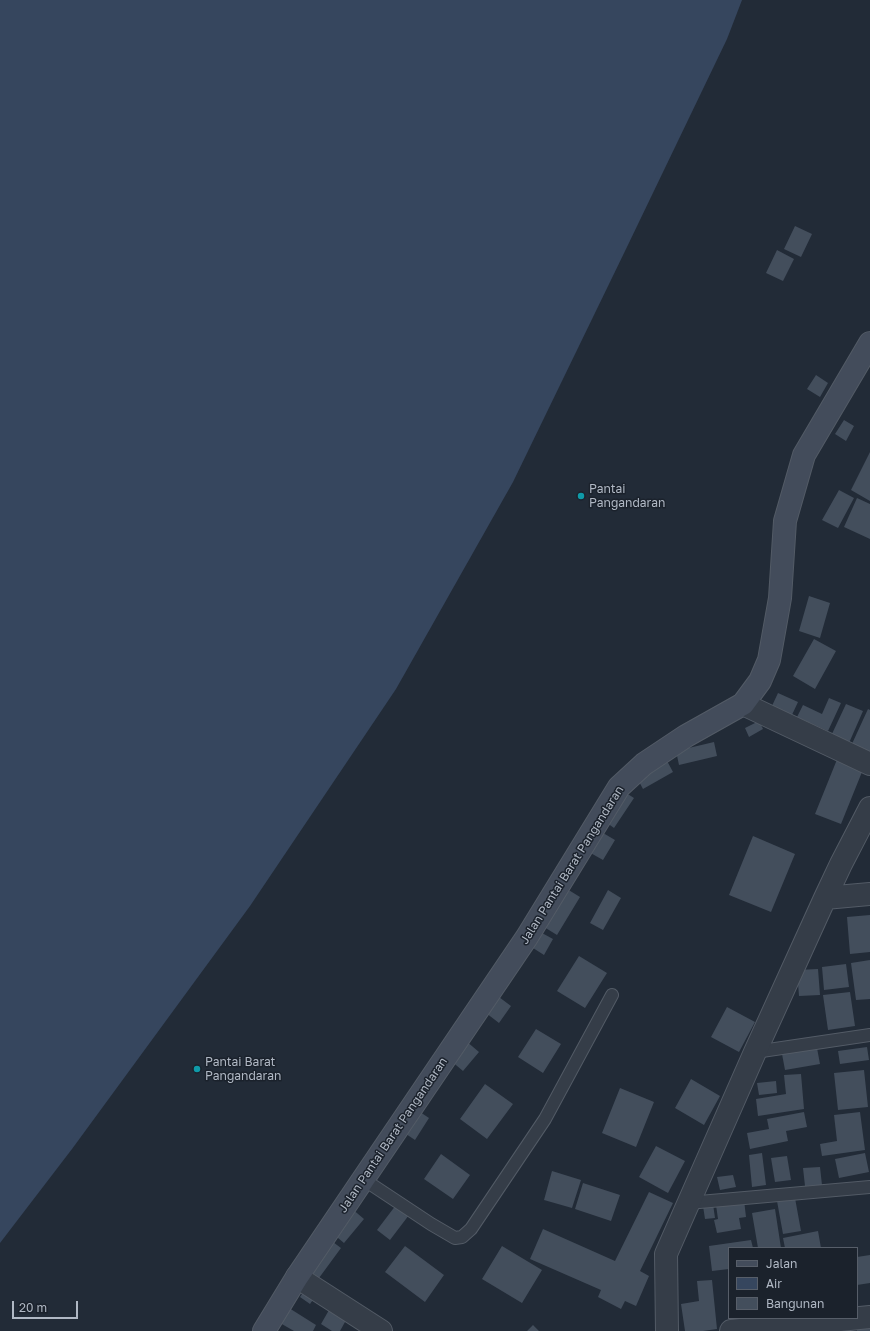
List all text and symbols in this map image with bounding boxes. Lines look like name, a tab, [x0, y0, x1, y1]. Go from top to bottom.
place label: Pantai Pangandaran	[589, 482, 665, 510]
marker: Pantai Pangandaran	[576, 491, 586, 501]
street label: Jalan Pantai Barat Pangandaran	[517, 783, 627, 947]
place label: Pantai Barat Pangandaran	[205, 1055, 281, 1083]
street label: Jalan Pantai Barat Pangandaran	[336, 1055, 450, 1215]
marker: Pantai Barat Pangandaran	[192, 1064, 202, 1074]
legend	[728, 1247, 858, 1319]
text: Jalan	[766, 1256, 797, 1271]
text: Air	[766, 1276, 782, 1291]
scale bar	[14, 1293, 80, 1319]
text: Bangunan	[766, 1296, 824, 1311]
text: 20 m	[19, 1300, 47, 1315]

